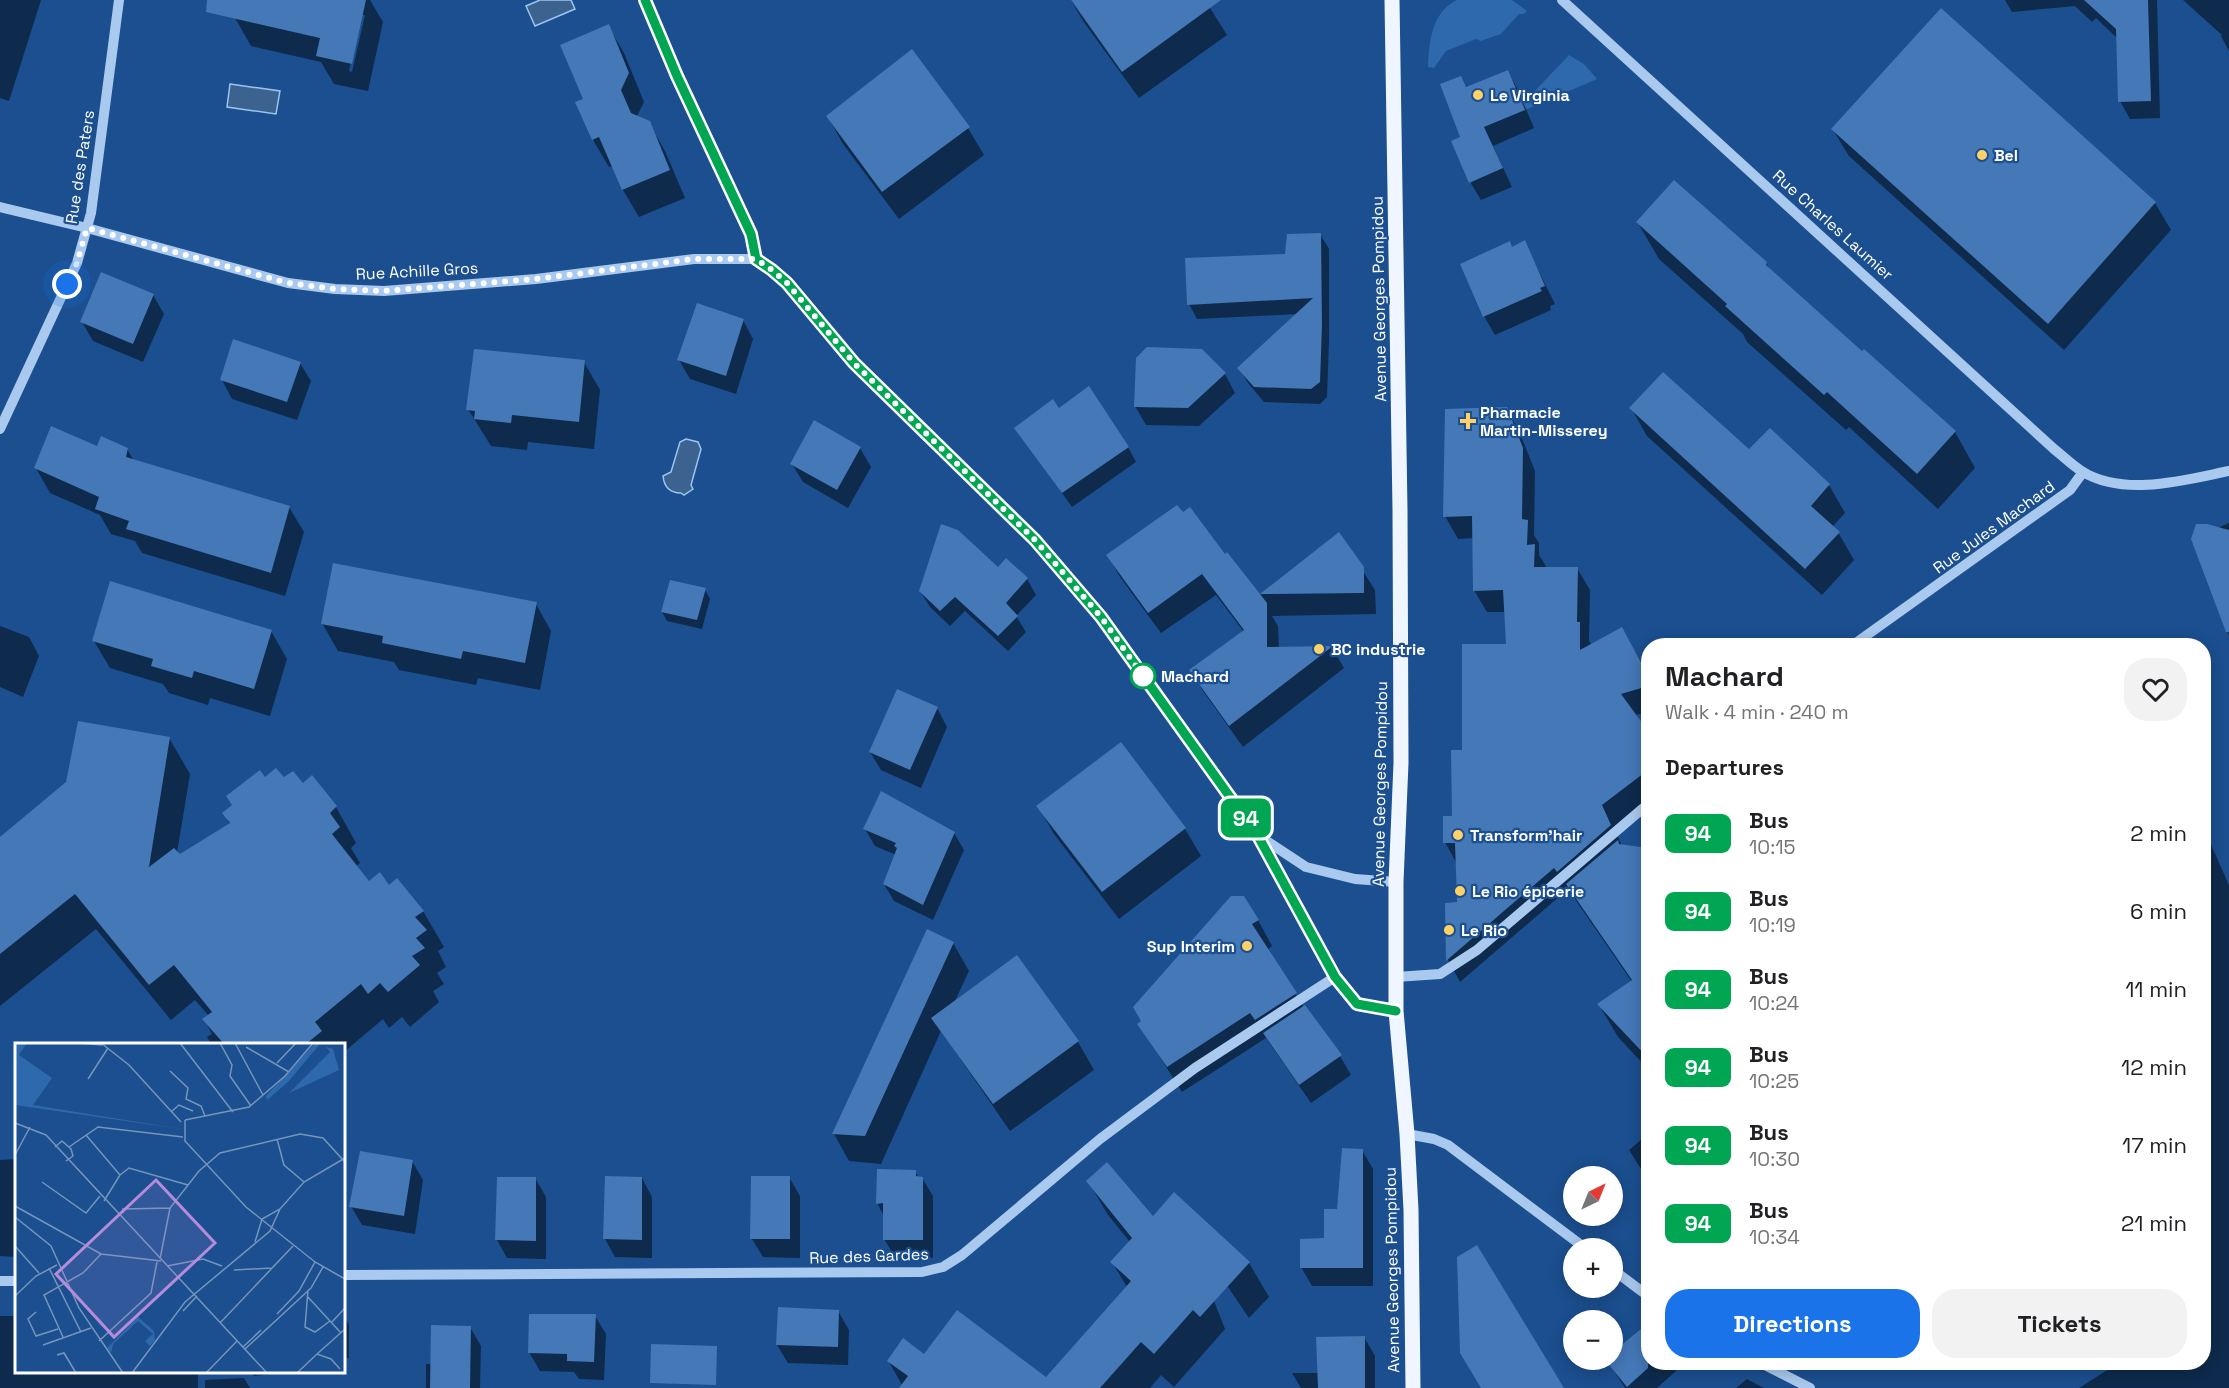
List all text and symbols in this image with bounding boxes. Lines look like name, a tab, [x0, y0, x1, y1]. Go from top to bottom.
place label: Le Virginia	[1490, 85, 1570, 106]
marker: Le Virginia	[1471, 88, 1485, 102]
street label: Rue des Paters	[61, 109, 99, 225]
place label: Bel	[1994, 145, 2018, 166]
marker: Bel	[1975, 148, 1989, 162]
street label: Rue Charles Laumier	[1768, 165, 1898, 285]
street label: Avenue Georges Pompidou	[1367, 196, 1391, 402]
street label: Rue Achille Gros	[355, 257, 479, 285]
your location	[52, 269, 82, 299]
place label: Pharmacie Martin-Misserey	[1480, 402, 1608, 441]
marker: Pharmacie Martin-Misserey	[1461, 414, 1475, 428]
street label: Rue Jules Machard	[1929, 476, 2059, 578]
place label: BC industrie	[1331, 639, 1426, 660]
marker: BC industrie	[1312, 642, 1326, 656]
text: Machard	[1665, 658, 1784, 694]
button: heart	[2124, 658, 2187, 721]
marker: Machard	[1130, 663, 1156, 689]
place label: Machard	[1161, 666, 1229, 687]
street label: Avenue Georges Pompidou	[1368, 681, 1392, 887]
text: Walk · 4 min · 240 m	[1665, 699, 1849, 725]
text: Departures	[1665, 753, 1784, 781]
line badge: 94	[1219, 798, 1273, 838]
text: 94	[1233, 805, 1259, 832]
text: Bus	[1749, 806, 1789, 834]
text: 2 min	[2130, 819, 2187, 847]
text: 94	[1685, 820, 1711, 847]
place label: Transform'hair	[1470, 825, 1582, 846]
marker: Transform'hair	[1451, 828, 1465, 842]
text: 10:15	[1749, 834, 1796, 860]
place label: Le Rio épicerie	[1472, 881, 1584, 902]
marker: Le Rio épicerie	[1453, 884, 1467, 898]
text: Bus	[1749, 884, 1789, 912]
text: 6 min	[2130, 897, 2187, 925]
text: 94	[1685, 898, 1711, 925]
text: 10:19	[1749, 912, 1796, 938]
place label: Le Rio	[1461, 920, 1507, 941]
marker: Le Rio	[1442, 923, 1456, 937]
place label: Sup Interim	[1147, 936, 1235, 957]
marker: Sup Interim	[1240, 939, 1254, 953]
text: Bus	[1749, 962, 1789, 990]
text: 11 min	[2125, 975, 2187, 1003]
text: 94	[1685, 976, 1711, 1003]
text: 10:24	[1749, 990, 1799, 1016]
text: Bus	[1749, 1040, 1789, 1068]
inset map	[15, 1043, 345, 1373]
text: 12 min	[2121, 1053, 2187, 1081]
text: 94	[1685, 1054, 1711, 1081]
text: 10:25	[1749, 1068, 1799, 1094]
text: Bus	[1749, 1118, 1789, 1146]
text: 17 min	[2122, 1131, 2187, 1159]
text: 94	[1685, 1132, 1711, 1159]
text: 10:30	[1749, 1146, 1800, 1172]
north arrow	[1563, 1166, 1623, 1226]
map controls	[1563, 1166, 1623, 1370]
street label: Avenue Georges Pompidou	[1380, 1167, 1404, 1373]
text: Bus	[1749, 1196, 1789, 1224]
text: 21 min	[2121, 1209, 2187, 1237]
text: 94	[1685, 1210, 1711, 1237]
text: 10:34	[1749, 1224, 1800, 1250]
button: +	[1563, 1238, 1623, 1298]
street label: Rue des Gardes	[809, 1243, 929, 1269]
button: Directions	[1665, 1289, 1920, 1358]
button: Tickets	[1932, 1289, 2187, 1358]
button: −	[1563, 1310, 1623, 1370]

